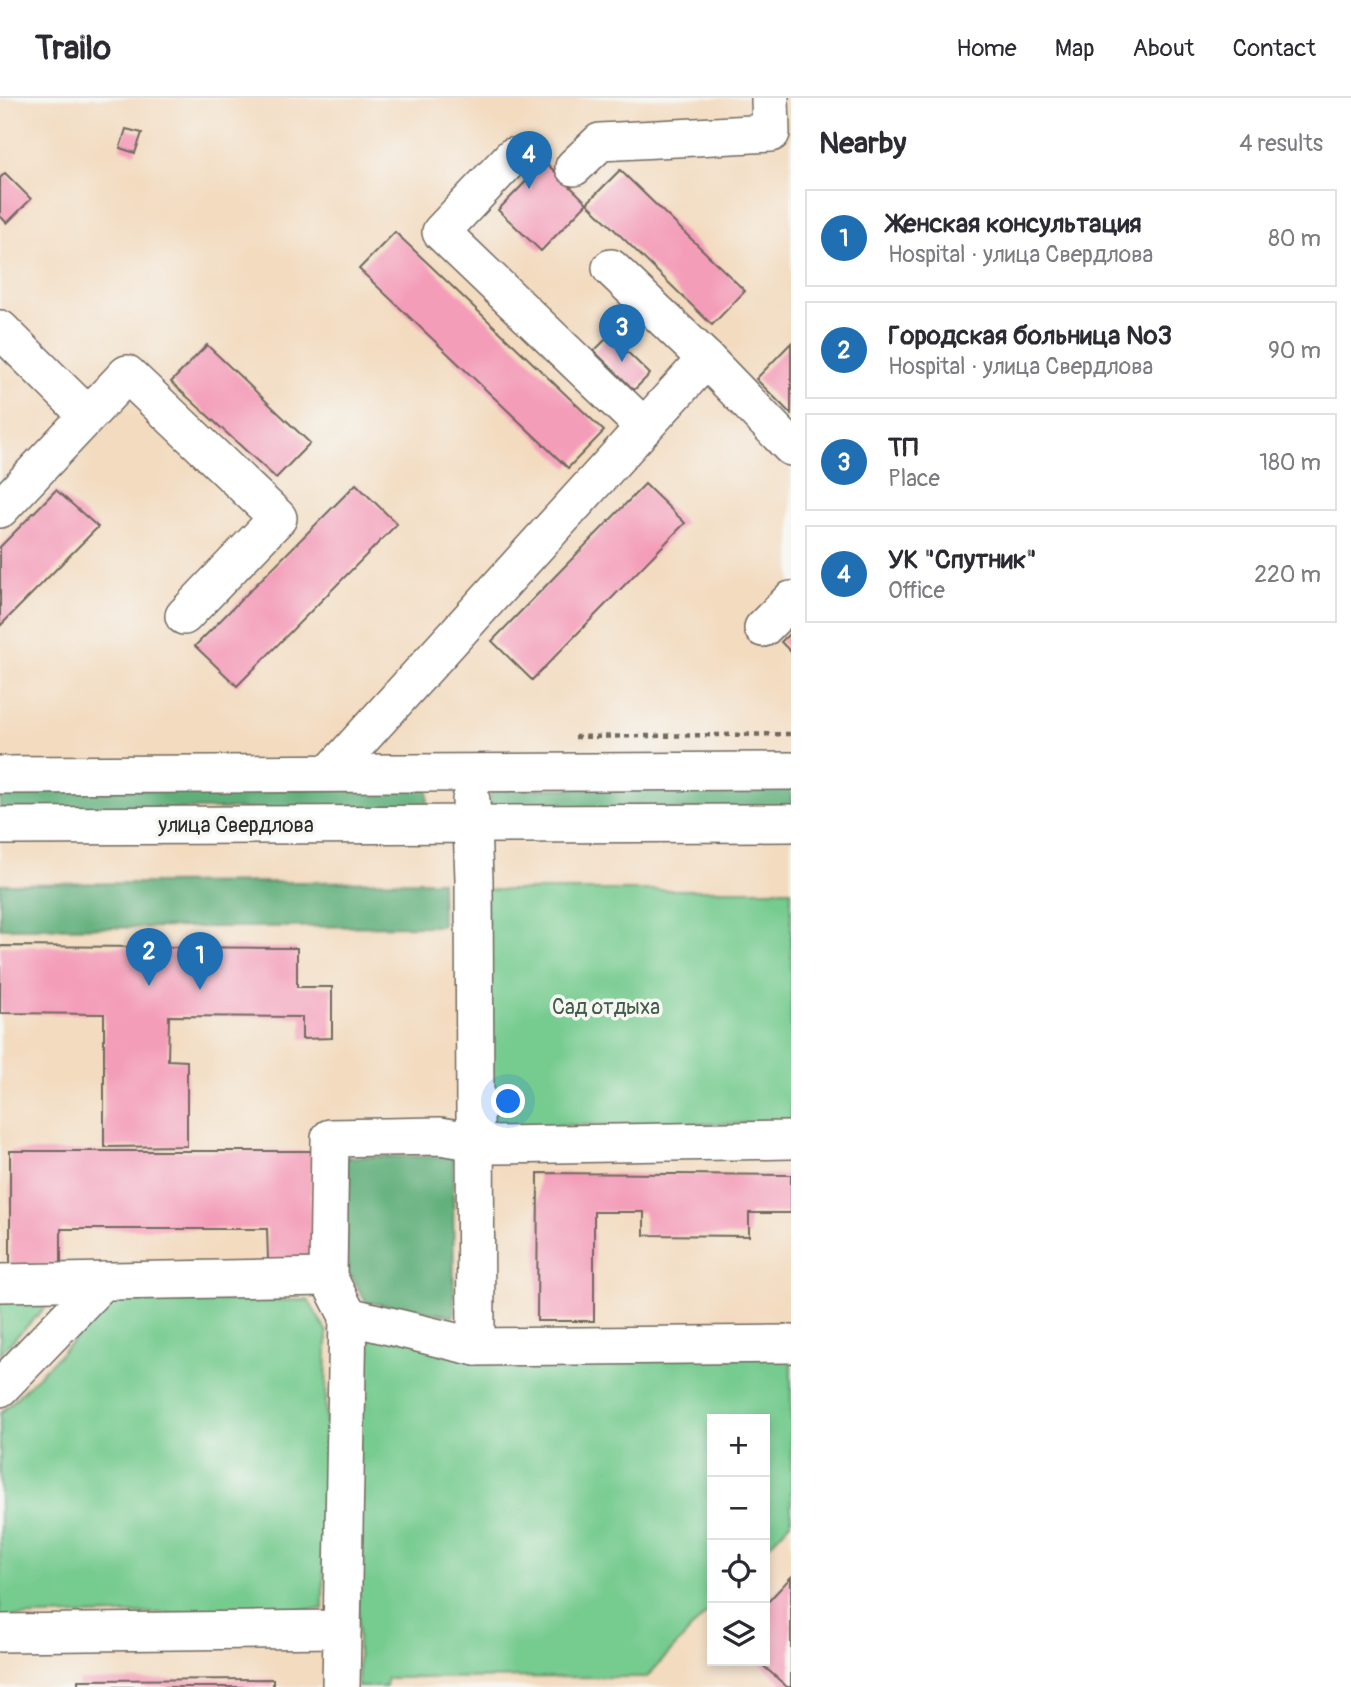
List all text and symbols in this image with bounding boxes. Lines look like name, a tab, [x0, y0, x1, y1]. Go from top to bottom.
text: Trailo	[35, 28, 111, 69]
text: Home	[956, 34, 1017, 63]
text: Map	[1055, 34, 1095, 63]
text: About	[1133, 34, 1195, 63]
text: Contact	[1233, 34, 1316, 63]
text: Nearby	[819, 125, 906, 162]
text: 4 results	[1239, 129, 1323, 158]
pin: 4	[506, 131, 552, 189]
text: Женская консультация	[888, 208, 1141, 240]
text: 1	[840, 224, 849, 253]
text: 80 m	[1268, 224, 1321, 253]
text: Hospital · улица Свердлова	[888, 240, 1153, 269]
pin: 3	[599, 304, 645, 362]
text: Городская больница №3	[888, 320, 1172, 352]
text: 2	[838, 336, 850, 365]
text: 90 m	[1268, 336, 1321, 365]
text: Hospital · улица Свердлова	[888, 352, 1153, 381]
text: ТП	[888, 432, 918, 464]
text: 3	[838, 448, 850, 477]
text: 180 m	[1259, 448, 1321, 477]
text: Place	[888, 464, 940, 493]
text: УК "Спутник"	[888, 544, 1037, 576]
text: 4	[837, 560, 851, 589]
text: 220 m	[1254, 560, 1321, 589]
text: Office	[888, 576, 945, 605]
street label: улица Свердлова	[157, 812, 314, 839]
pin: 2	[126, 928, 172, 986]
pin: 1	[177, 932, 223, 990]
park label: Сад отдыха	[552, 994, 660, 1021]
your location	[491, 1084, 525, 1118]
map controls	[707, 1414, 770, 1666]
button: +	[707, 1414, 770, 1477]
button: −	[707, 1477, 770, 1540]
button: locate	[707, 1540, 770, 1603]
button: layers	[707, 1603, 770, 1666]

